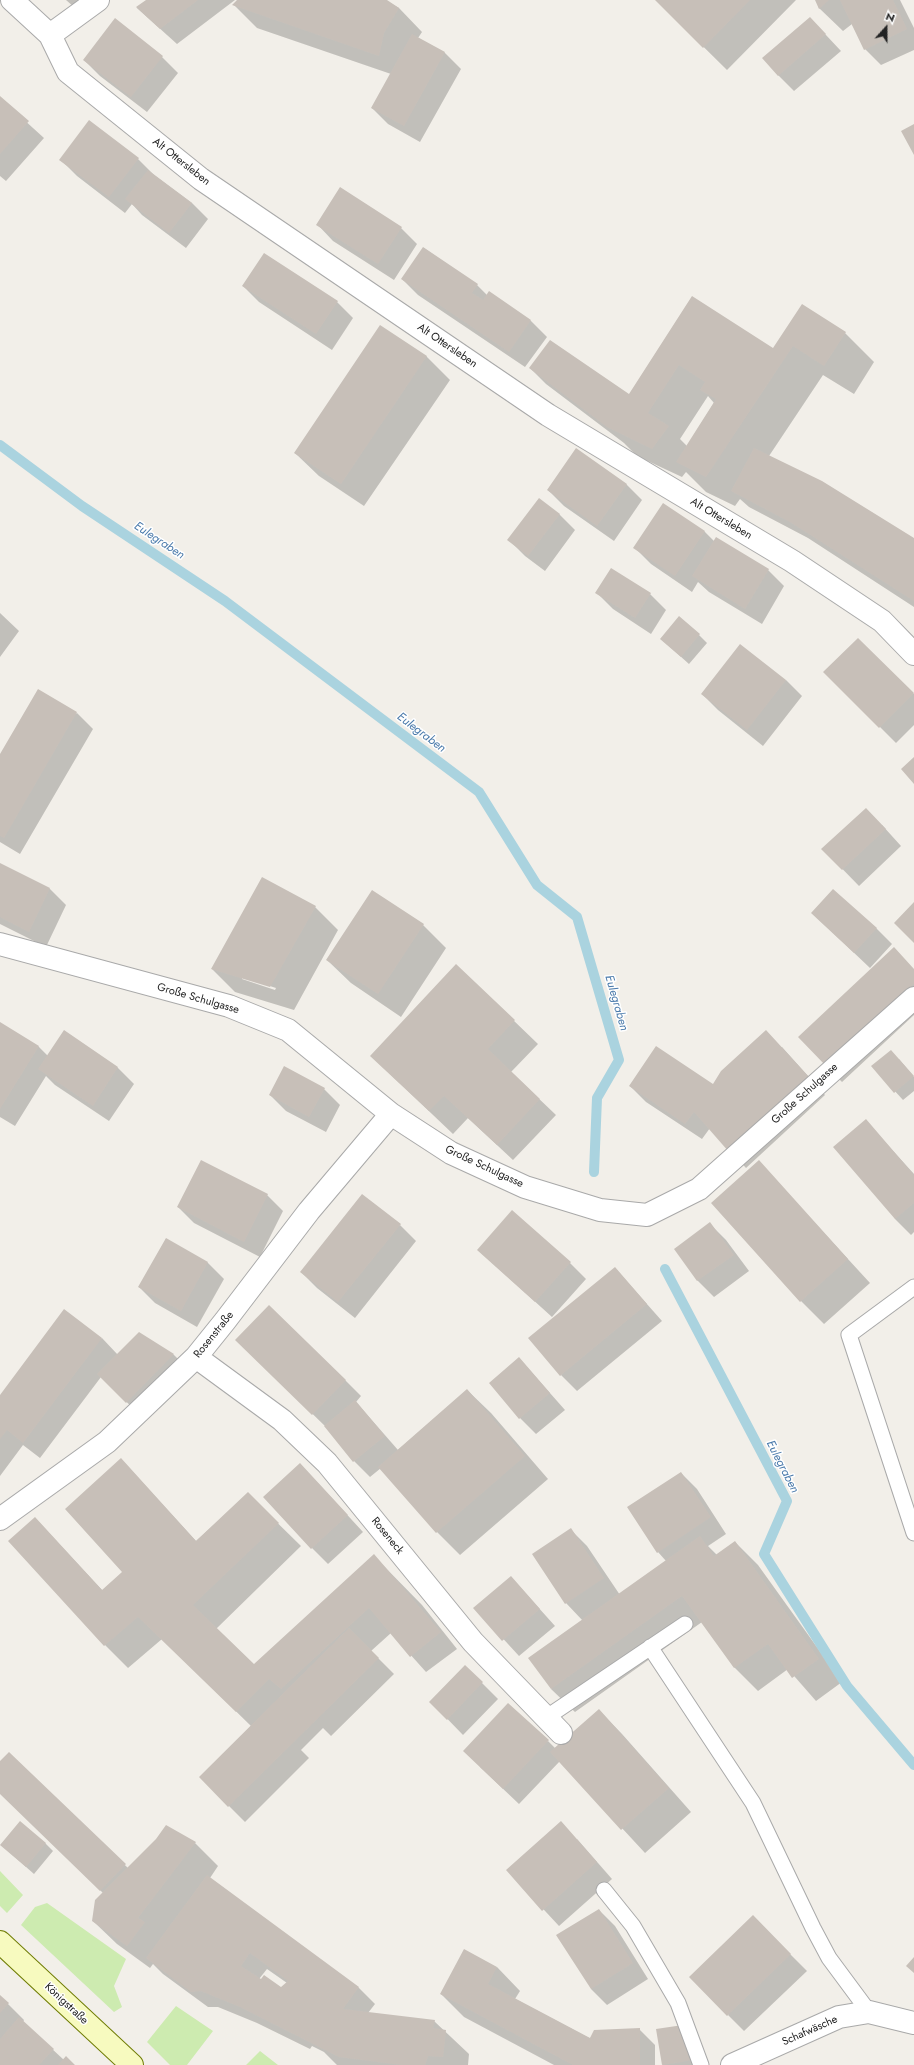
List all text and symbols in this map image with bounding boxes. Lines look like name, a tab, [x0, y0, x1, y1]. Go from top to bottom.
north arrow	[866, 8, 906, 48]
text: N	[883, 8, 897, 26]
street label: Alt Ottersleben	[150, 135, 212, 189]
street label: Alt Ottersleben	[415, 321, 479, 371]
street label: Alt Ottersleben	[688, 495, 754, 543]
water label: Eulegraben	[131, 519, 187, 563]
water label: Eulegraben	[394, 710, 448, 756]
water label: Eulegraben	[601, 974, 631, 1032]
street label: Große Schulgasse	[155, 981, 241, 1017]
street label: Große Schulgasse	[769, 1061, 841, 1127]
street label: Große Schulgasse	[443, 1143, 525, 1191]
street label: Rosenstraße	[191, 1309, 237, 1361]
water label: Eulegraben	[763, 1438, 801, 1496]
street label: Roseneck	[368, 1515, 406, 1557]
street label: Königstraße	[41, 1980, 91, 2028]
street label: Schafwäsche	[780, 2013, 840, 2049]

